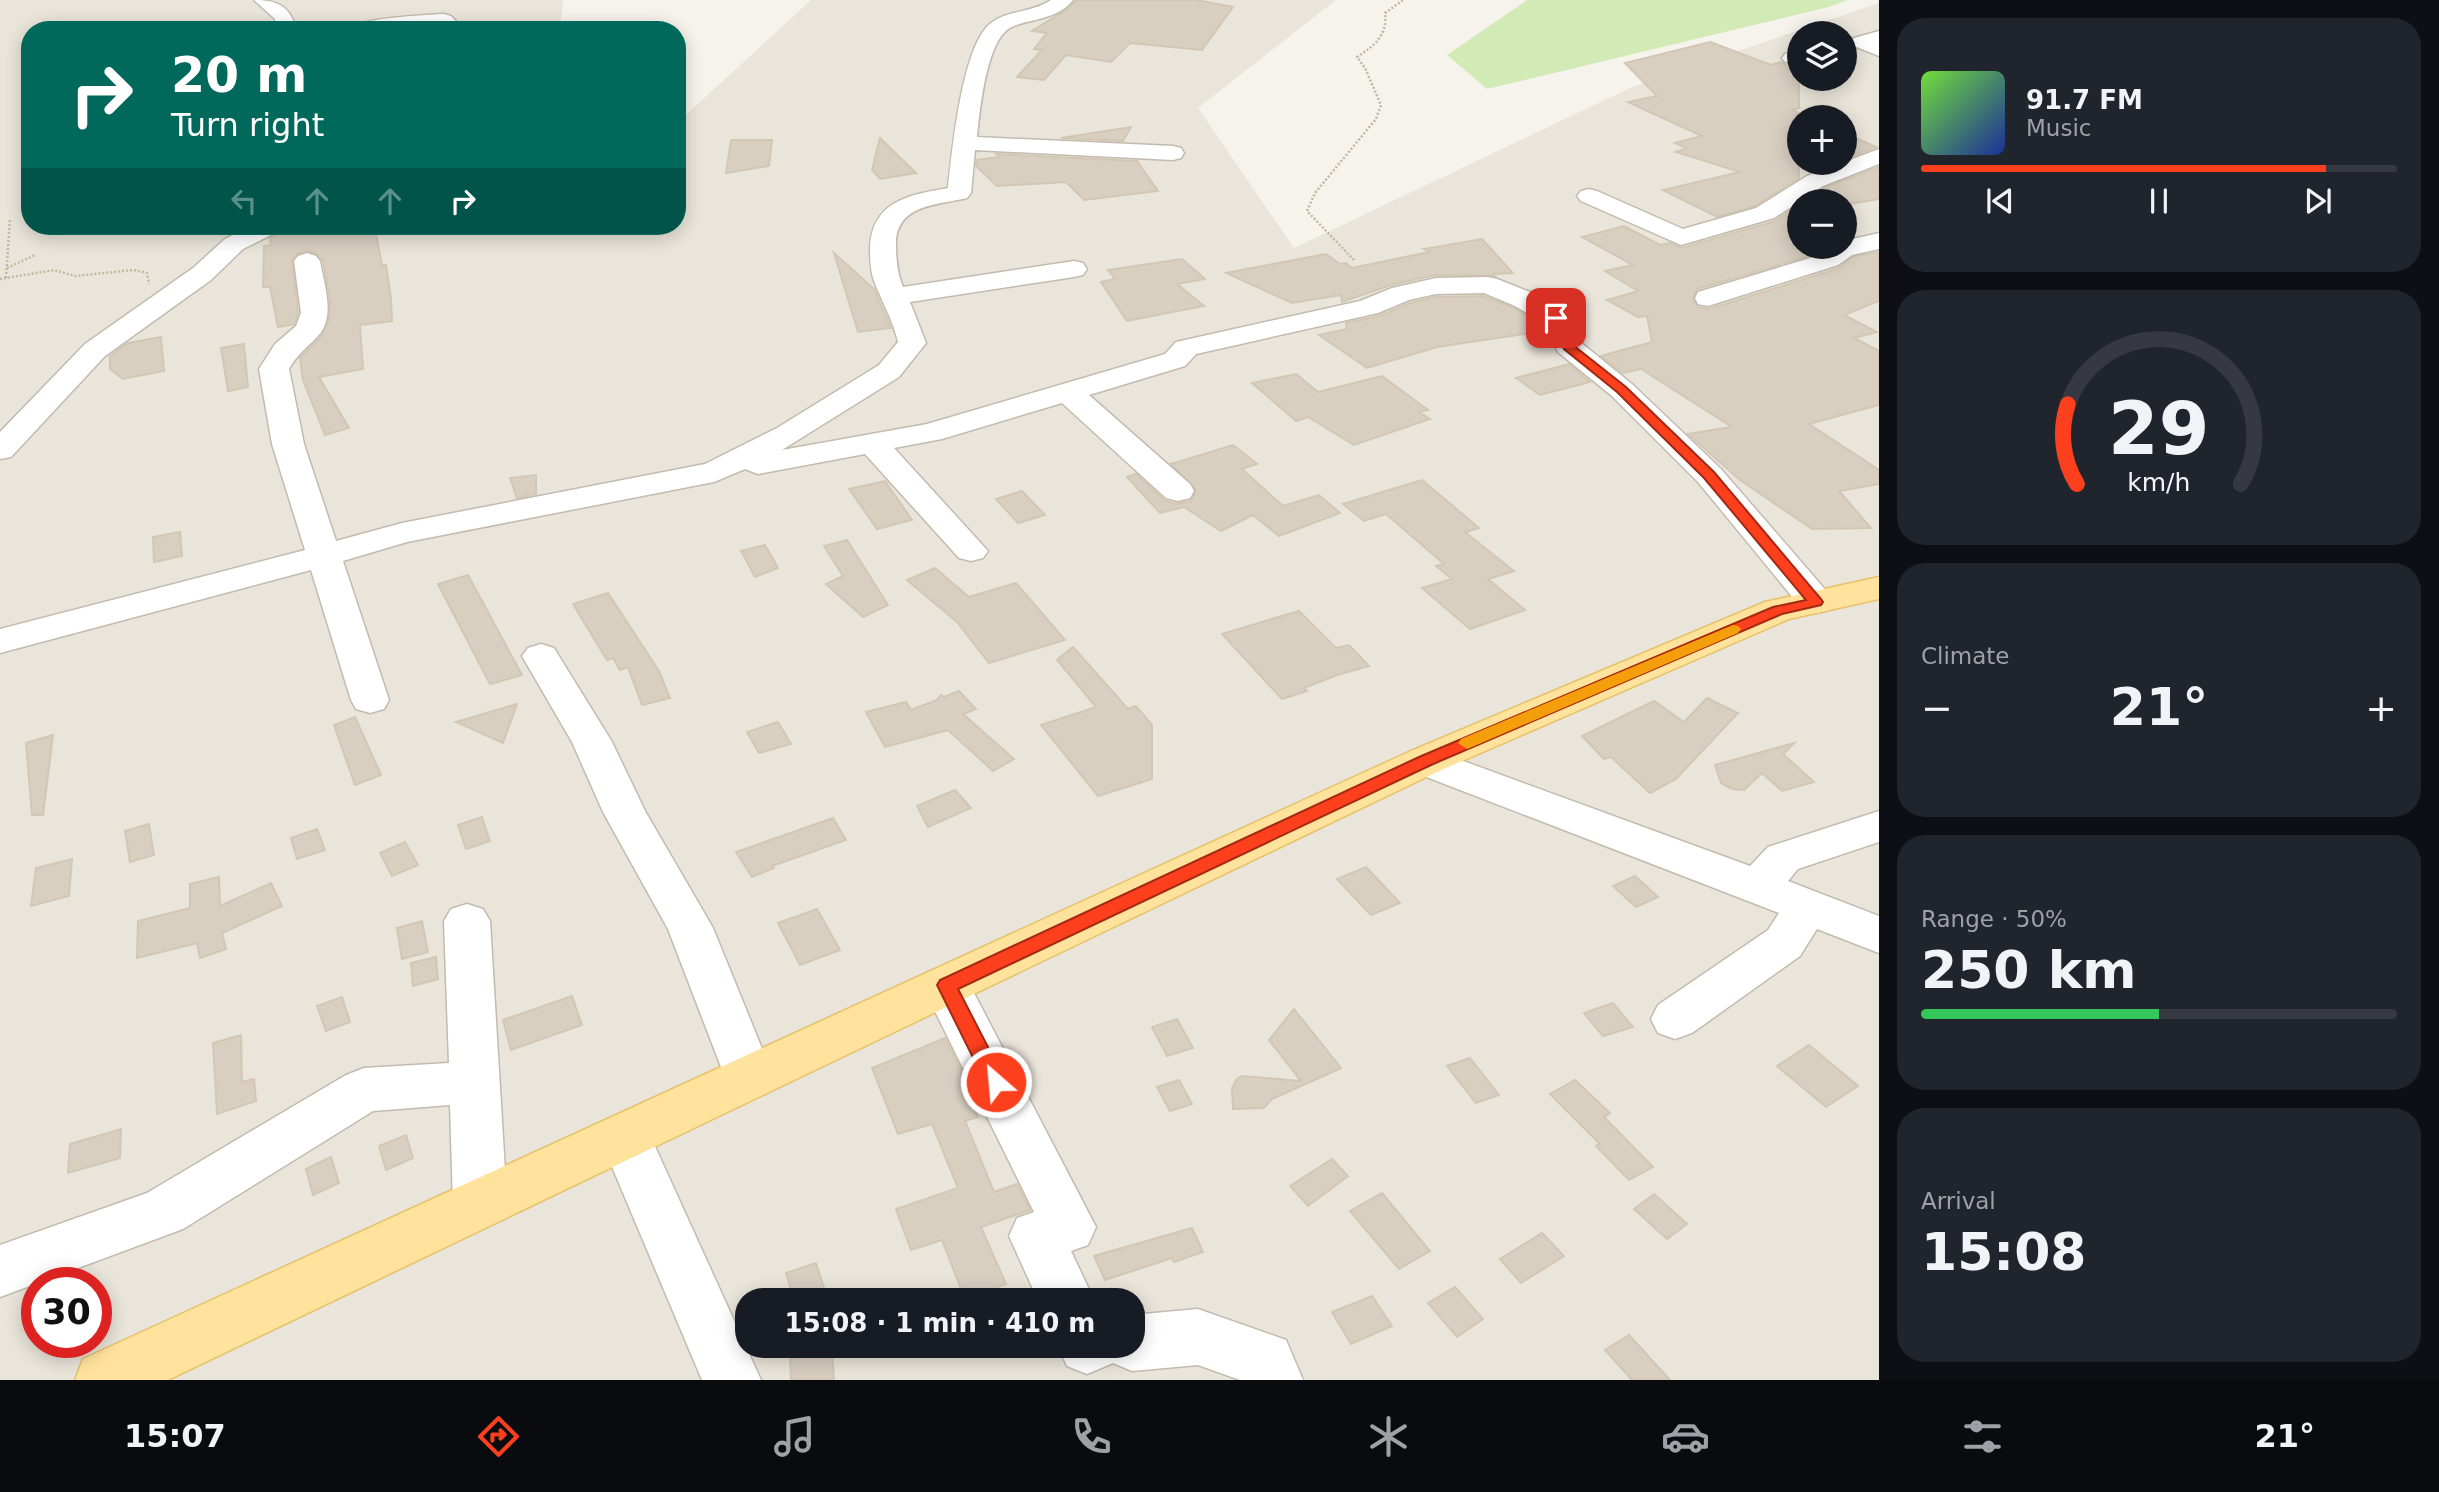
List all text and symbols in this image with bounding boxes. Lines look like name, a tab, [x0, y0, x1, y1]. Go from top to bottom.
map controls	[1787, 21, 1857, 259]
button: layers	[1787, 21, 1857, 91]
text: 20 m	[171, 47, 307, 104]
icon: right	[56, 49, 147, 140]
text: 91.7 FM	[2026, 85, 2143, 115]
button: +	[1787, 105, 1857, 175]
text: Turn right	[171, 106, 324, 144]
text: Music	[2026, 115, 2091, 141]
icon: left	[225, 182, 263, 220]
icon: ahead	[298, 182, 336, 220]
icon: ahead	[371, 182, 409, 220]
icon: right	[444, 182, 482, 220]
icon: previous	[1981, 182, 2019, 220]
icon: pause	[2140, 182, 2178, 220]
icon: next	[2299, 182, 2337, 220]
button: −	[1787, 189, 1857, 259]
pin	[1526, 288, 1586, 348]
icon: arrive	[1537, 299, 1575, 337]
text: 29	[2108, 386, 2210, 471]
text: km/h	[2127, 467, 2191, 496]
text: Climate	[1921, 643, 2010, 669]
text: 21°	[2110, 677, 2208, 737]
text: −	[1921, 686, 1953, 730]
text: +	[2365, 686, 2397, 730]
text: Range · 50%	[1921, 906, 2067, 932]
text: 250 km	[1921, 940, 2136, 1000]
position arrow	[959, 1045, 1033, 1119]
text: Arrival	[1921, 1188, 1996, 1214]
text: 15:08	[1921, 1222, 2087, 1282]
speed limit sign: 30	[21, 1267, 112, 1358]
text: 15:08 · 1 min · 410 m	[785, 1308, 1095, 1338]
icon: directions	[474, 1412, 523, 1461]
icon: music	[770, 1412, 819, 1461]
icon: phone	[1067, 1412, 1116, 1461]
icon: climate	[1364, 1412, 1413, 1461]
icon: car	[1661, 1412, 1710, 1461]
icon: filters	[1958, 1412, 2007, 1461]
text: 15:07	[124, 1417, 226, 1455]
text: 21°	[2254, 1417, 2315, 1455]

